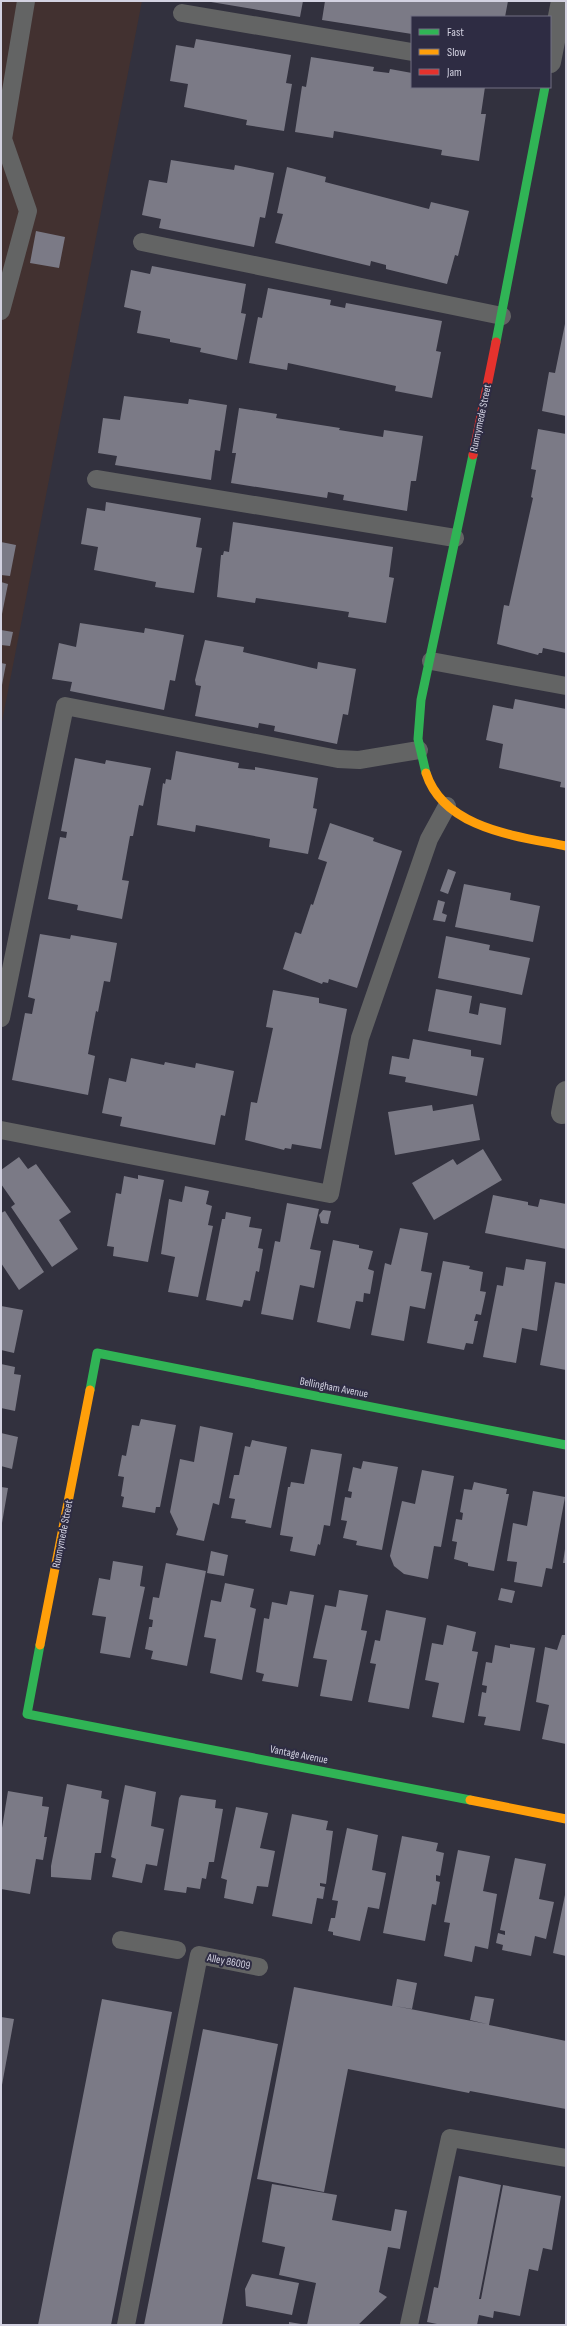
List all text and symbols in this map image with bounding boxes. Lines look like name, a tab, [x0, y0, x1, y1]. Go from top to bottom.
legend	[411, 16, 551, 88]
text: Fast	[447, 25, 464, 40]
text: Slow	[447, 45, 466, 60]
text: Jam	[446, 65, 462, 80]
street label: Runnymede Street	[467, 382, 494, 453]
street label: Bellingham Avenue	[299, 1374, 369, 1400]
street label: Runnymede Street	[50, 1498, 76, 1569]
street label: Vantage Avenue	[269, 1743, 329, 1766]
street label: Alley 86009	[205, 1951, 252, 1972]

